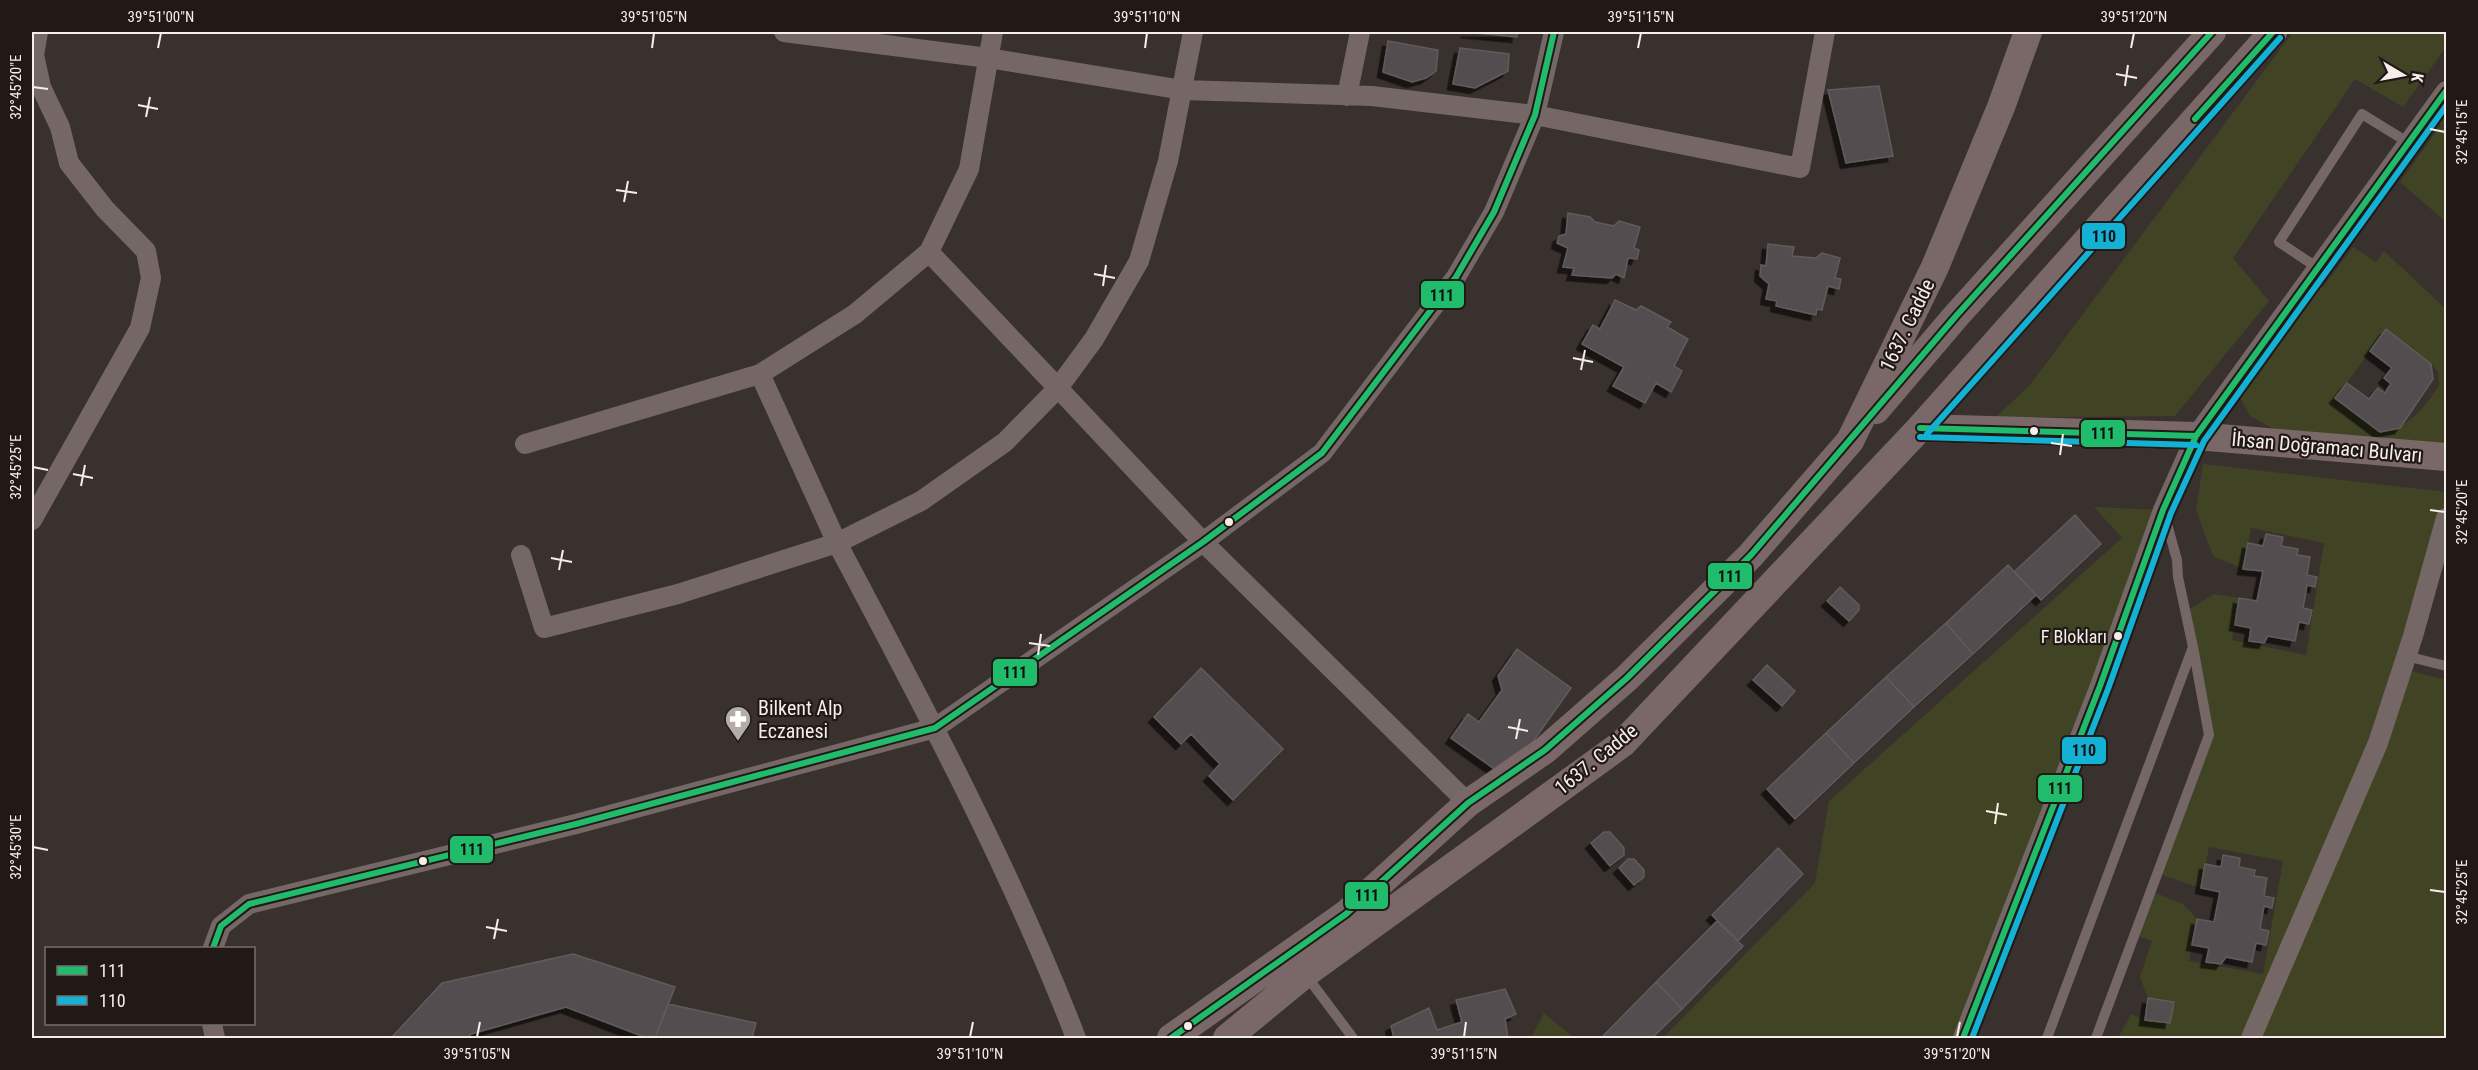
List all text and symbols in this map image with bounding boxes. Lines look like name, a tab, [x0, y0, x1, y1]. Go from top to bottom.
text: 39°51'00"N	[128, 8, 194, 26]
text: 39°51'05"N	[621, 8, 687, 26]
text: 39°51'10"N	[1114, 8, 1180, 26]
text: 39°51'15"N	[1608, 8, 1674, 26]
text: 39°51'20"N	[2101, 8, 2167, 26]
north arrow	[2373, 45, 2433, 105]
text: 32°45'20"E	[7, 55, 25, 119]
text: K	[2407, 72, 2427, 84]
text: 32°45'15"E	[2453, 100, 2471, 164]
line badge: 110	[2081, 222, 2126, 250]
text: 110	[2092, 227, 2116, 246]
street label: 1637. Cadde	[1874, 275, 1940, 375]
line badge: 111	[1420, 280, 1465, 309]
text: 111	[1430, 286, 1454, 305]
line badge: 111	[2080, 419, 2126, 448]
text: 111	[2091, 424, 2115, 443]
unlabelled marker	[2028, 425, 2040, 437]
street label: İhsan Doğramacı Bulvarı	[2231, 427, 2423, 467]
text: 32°45'25"E	[7, 435, 25, 499]
text: 32°45'20"E	[2453, 480, 2471, 544]
unlabelled marker	[1223, 516, 1235, 528]
line badge: 111	[1707, 562, 1753, 590]
text: 111	[1718, 567, 1742, 586]
place label: F Blokları	[2041, 626, 2107, 647]
marker: F Blokları	[2112, 630, 2124, 642]
line badge: 111	[992, 658, 1038, 687]
text: 111	[1003, 663, 1027, 682]
place label: Bilkent Alp Eczanesi	[758, 696, 842, 743]
pharmacy icon: Bilkent Alp Eczanesi	[723, 704, 753, 742]
street label: 1637. Cadde	[1550, 718, 1642, 800]
line badge: 110	[2061, 736, 2107, 765]
text: 110	[2072, 741, 2096, 760]
line badge: 111	[2037, 774, 2083, 803]
text: 111	[2048, 779, 2072, 798]
text: 32°45'30"E	[7, 815, 25, 879]
line badge: 111	[449, 835, 494, 864]
text: 111	[460, 840, 484, 859]
unlabelled marker	[417, 855, 429, 867]
text: 32°45'25"E	[2453, 860, 2471, 924]
line badge: 111	[1344, 881, 1389, 910]
text: 111	[1355, 886, 1379, 905]
legend	[45, 947, 255, 1025]
text: 111	[99, 960, 126, 981]
text: 110	[99, 990, 126, 1011]
unlabelled marker	[1182, 1020, 1194, 1032]
text: 39°51'05"N	[444, 1045, 510, 1063]
text: 39°51'10"N	[937, 1045, 1003, 1063]
text: 39°51'15"N	[1431, 1045, 1497, 1063]
text: 39°51'20"N	[1924, 1045, 1990, 1063]

